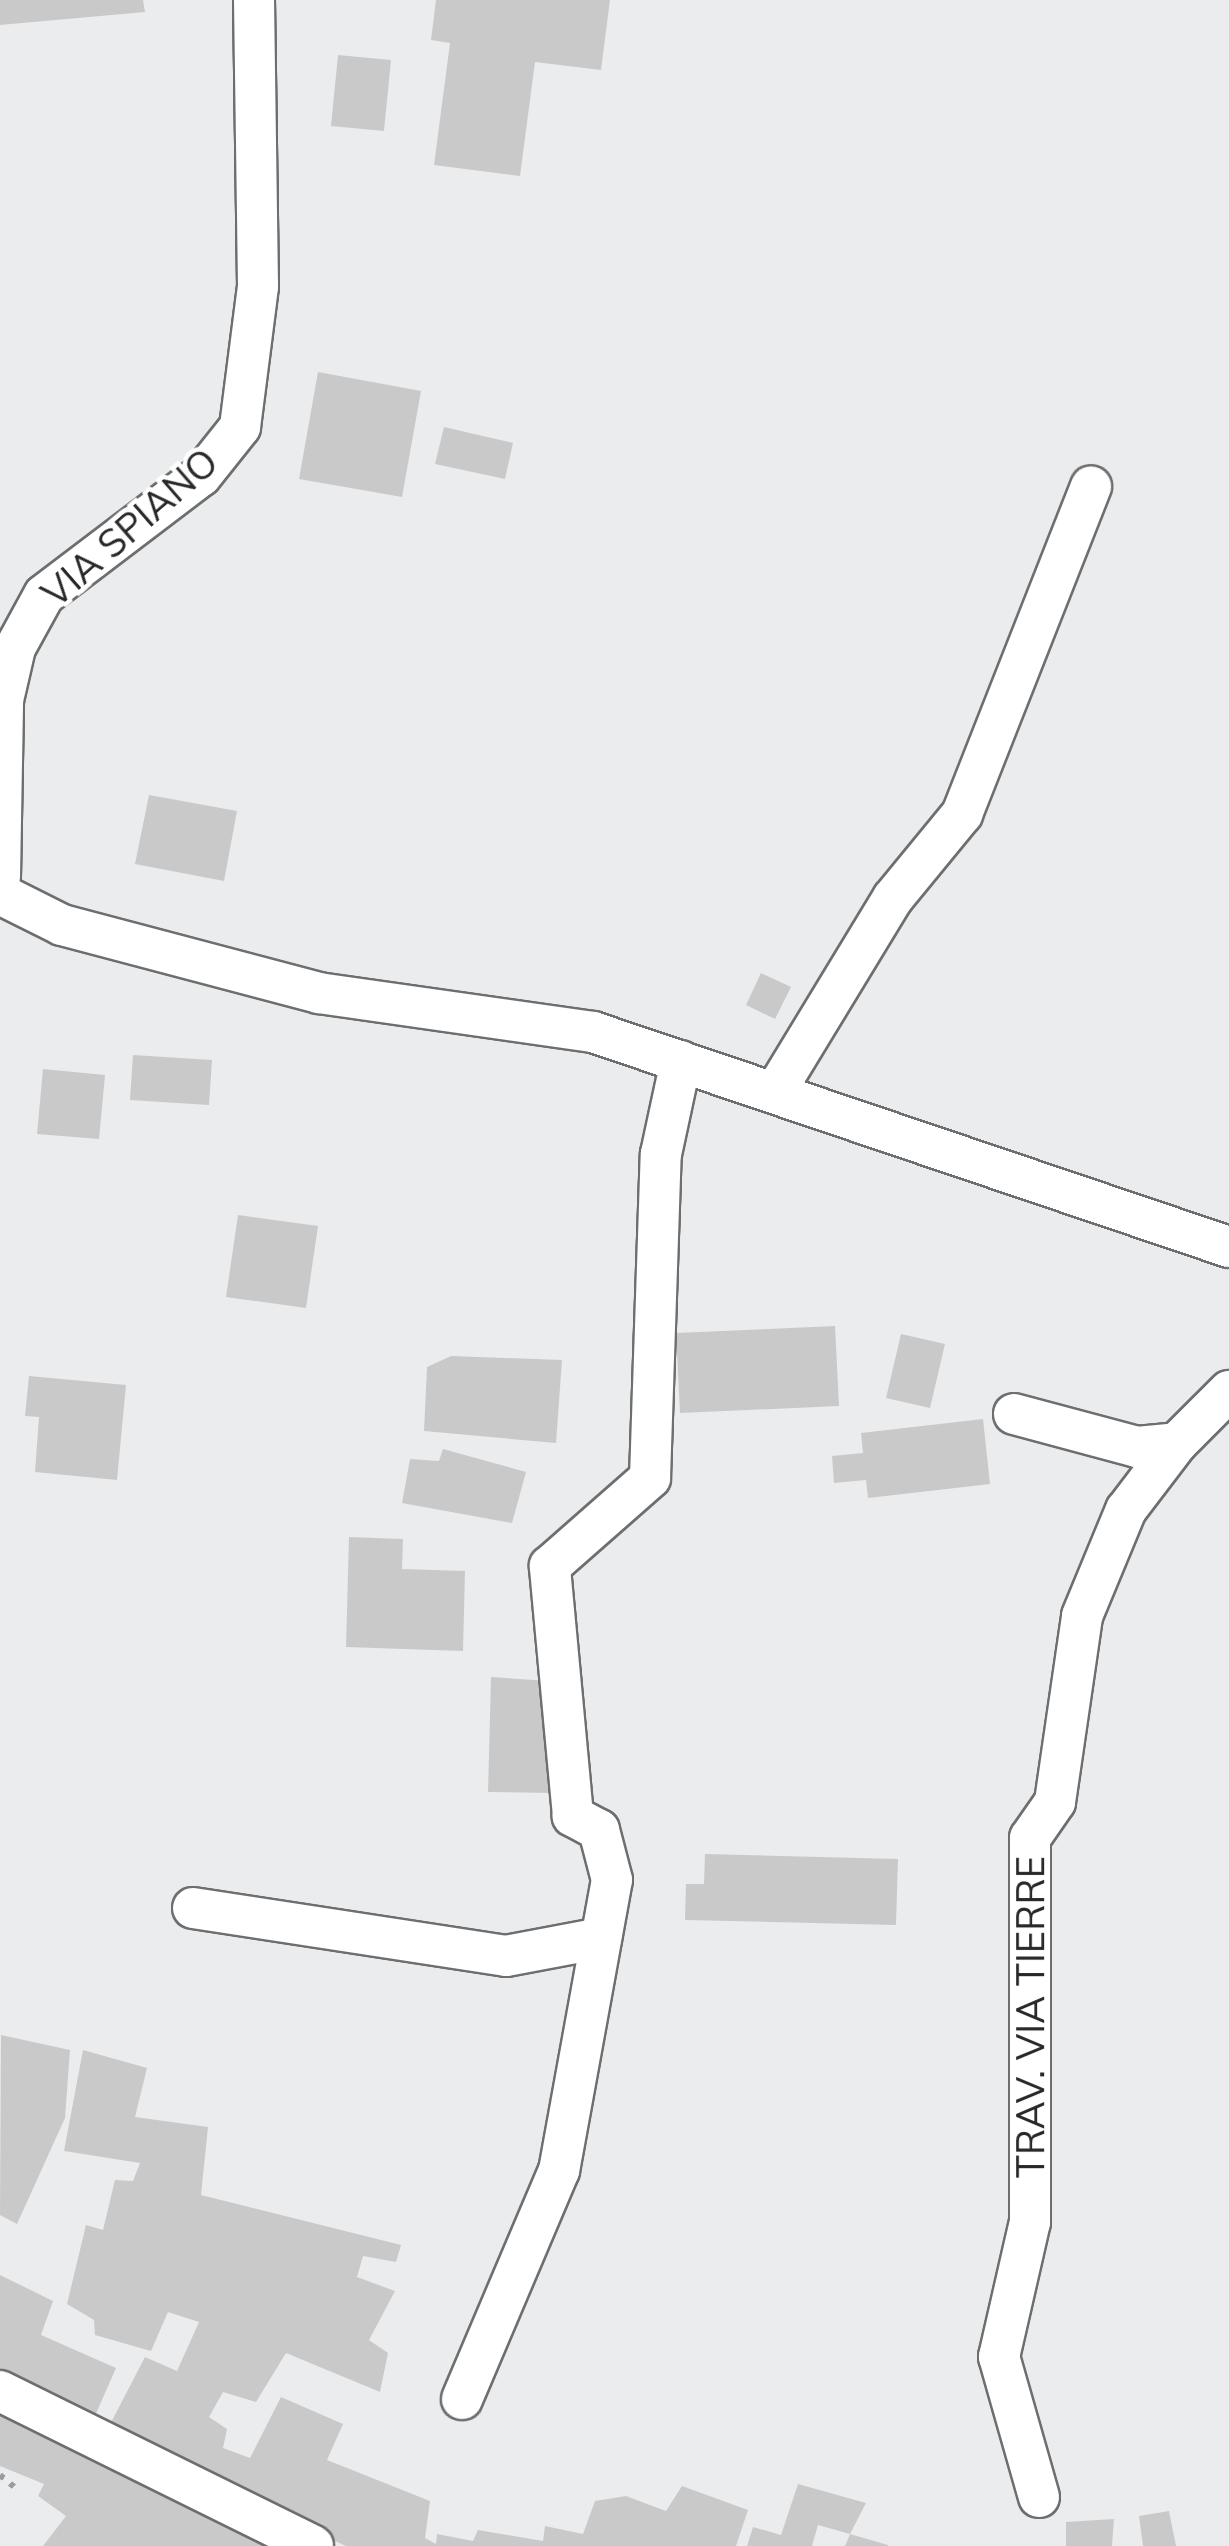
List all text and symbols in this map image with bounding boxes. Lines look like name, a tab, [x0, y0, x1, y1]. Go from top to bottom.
street label: VIA SPIANO	[33, 439, 227, 617]
street label: TRAV. VIA TIERRE	[1008, 1856, 1054, 2178]

